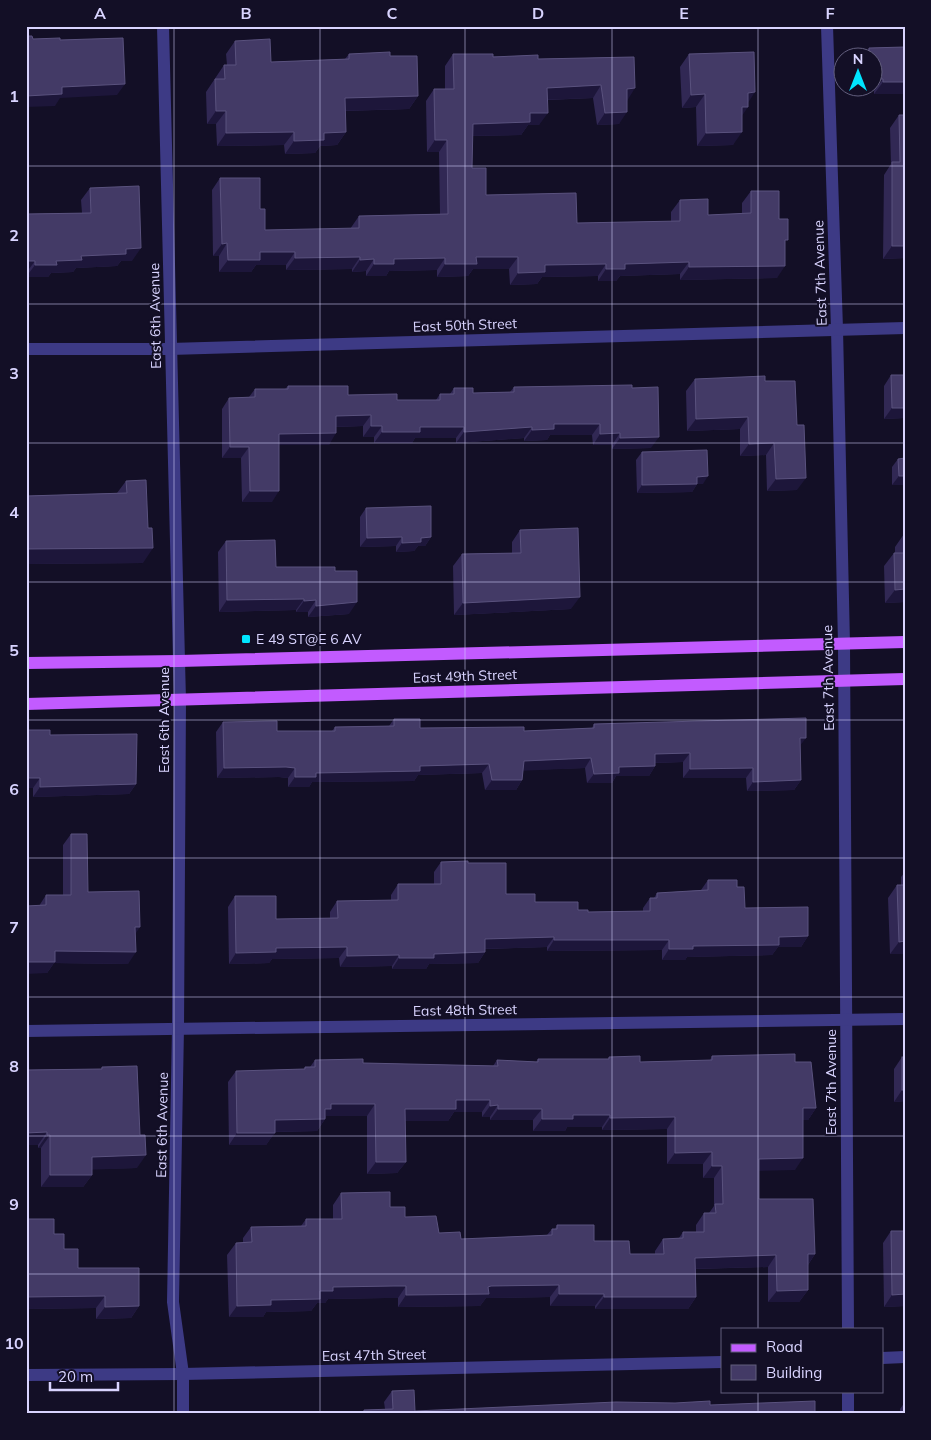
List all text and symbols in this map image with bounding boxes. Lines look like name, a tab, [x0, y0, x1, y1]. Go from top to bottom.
text: A	[94, 3, 106, 23]
text: B	[240, 3, 252, 23]
text: C	[387, 3, 398, 23]
text: D	[532, 3, 544, 23]
text: E	[679, 3, 689, 23]
text: F	[825, 3, 835, 23]
north arrow	[834, 48, 884, 98]
text: N	[853, 50, 863, 68]
text: 1	[9, 86, 19, 106]
street label: East 7th Avenue	[809, 220, 831, 326]
text: 2	[9, 225, 19, 245]
street label: East 6th Avenue	[145, 263, 165, 369]
street label: East 50th Street	[413, 314, 517, 336]
text: 3	[9, 363, 19, 383]
text: 4	[9, 502, 19, 522]
street label: East 7th Avenue	[818, 625, 838, 731]
place label: E 49 ST@E 6 AV	[256, 630, 362, 648]
marker: E 49 ST@E 6 AV	[240, 633, 252, 645]
text: 5	[9, 640, 19, 660]
street label: East 49th Street	[413, 665, 517, 687]
street label: East 6th Avenue	[155, 667, 173, 773]
text: 6	[9, 779, 19, 799]
text: 7	[9, 917, 19, 937]
street label: East 48th Street	[413, 1000, 517, 1020]
street label: East 7th Avenue	[822, 1029, 840, 1135]
text: 8	[9, 1056, 19, 1076]
street label: East 6th Avenue	[152, 1072, 172, 1178]
text: 9	[9, 1194, 19, 1214]
legend	[721, 1328, 884, 1392]
text: 10	[4, 1333, 24, 1353]
text: Road	[766, 1337, 803, 1356]
street label: East 47th Street	[322, 1345, 426, 1365]
scale bar	[50, 1360, 118, 1392]
text: Building	[766, 1363, 822, 1382]
text: 20 m	[58, 1367, 93, 1386]

